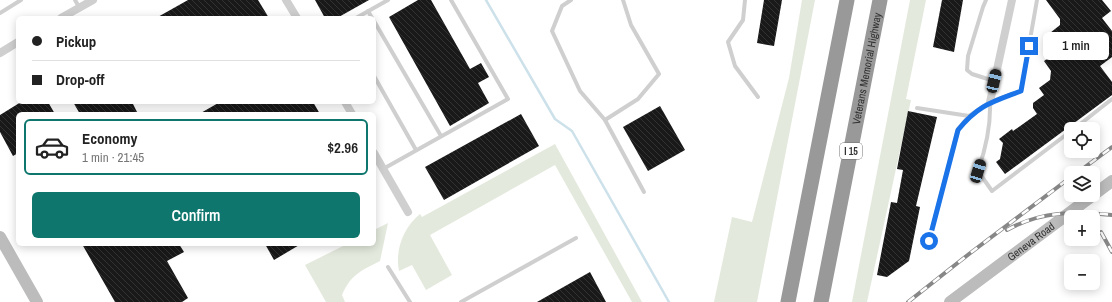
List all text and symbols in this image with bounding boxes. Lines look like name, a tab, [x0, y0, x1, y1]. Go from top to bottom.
street label: Veterans Memorial Highway	[849, 11, 884, 125]
text: Pickup	[56, 31, 96, 52]
callout: 1 min	[1043, 32, 1109, 60]
route end	[1020, 37, 1038, 55]
text: 1 min	[1062, 37, 1090, 54]
car	[985, 68, 1003, 94]
text: Drop-off	[56, 69, 105, 90]
map controls	[1064, 122, 1100, 290]
button: locate	[1064, 122, 1100, 158]
text: Economy	[82, 128, 137, 149]
icon: car	[34, 129, 70, 165]
text: $2.96	[327, 137, 358, 158]
road number: I 15	[840, 143, 862, 159]
text: 1 min · 21:45	[82, 149, 144, 166]
car	[969, 158, 987, 184]
button: layers	[1064, 166, 1100, 202]
button: Confirm	[32, 192, 360, 238]
button: +	[1064, 210, 1100, 246]
street label: Geneva Road	[1004, 219, 1057, 264]
route start	[920, 232, 938, 250]
button: −	[1064, 254, 1100, 290]

